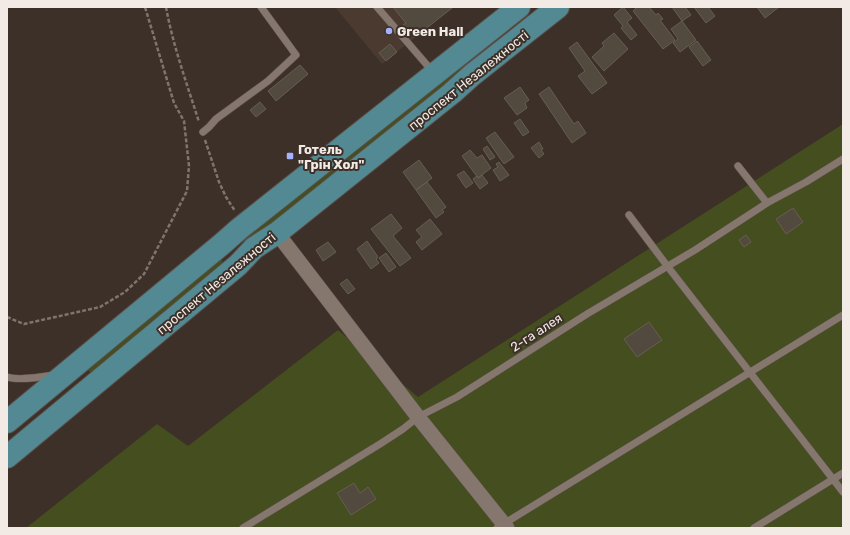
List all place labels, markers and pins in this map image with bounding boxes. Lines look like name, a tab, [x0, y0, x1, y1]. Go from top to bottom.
place label: Green Hall	[397, 24, 464, 39]
marker: Green Hall	[384, 26, 394, 36]
place label: Готель "Грін Хол"	[298, 142, 364, 172]
marker: Готель "Грін Хол"	[285, 151, 295, 161]

